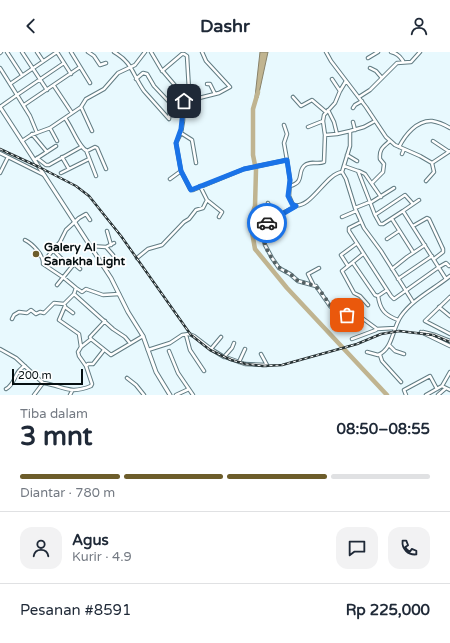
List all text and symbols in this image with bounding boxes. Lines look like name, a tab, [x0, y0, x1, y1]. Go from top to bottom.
icon: back	[20, 15, 42, 37]
text: Dashr	[200, 15, 250, 37]
icon: person	[408, 15, 430, 37]
pin	[167, 84, 201, 118]
icon: home	[173, 90, 195, 112]
courier	[247, 203, 287, 243]
icon: car	[256, 212, 278, 234]
place label: Galery Al Sanakha Light	[44, 240, 126, 269]
marker: Galery Al Sanakha Light	[31, 249, 41, 259]
pin	[330, 298, 364, 332]
icon: bag	[336, 304, 358, 326]
scale bar	[12, 367, 83, 386]
text: 200 m	[18, 369, 52, 382]
text: Tiba dalam	[20, 406, 88, 422]
text: 08:50–08:55	[337, 420, 430, 438]
text: 3 mnt	[20, 421, 92, 452]
text: Diantar · 780 m	[20, 485, 115, 501]
button: person	[20, 527, 62, 569]
button: chat	[336, 527, 378, 569]
button: phone	[388, 527, 430, 569]
text: Agus	[72, 531, 109, 549]
text: Kurir · 4.9	[72, 549, 132, 565]
text: Pesanan #8591	[20, 601, 131, 619]
text: Rp 225,000	[346, 601, 430, 619]

